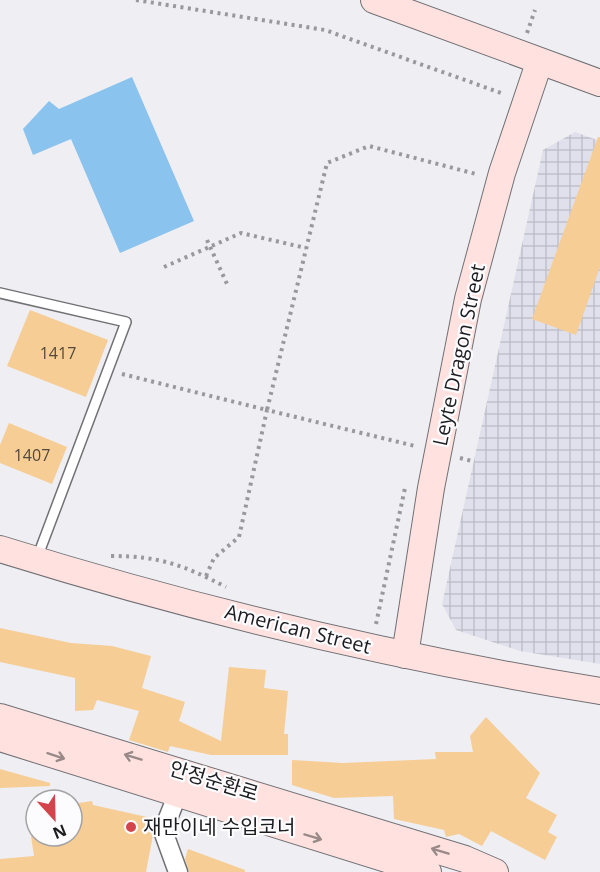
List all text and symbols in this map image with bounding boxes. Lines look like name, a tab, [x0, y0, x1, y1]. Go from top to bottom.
street label: Leyte Dragon Street	[426, 261, 491, 448]
house number: 1417	[40, 342, 76, 364]
house number: 1407	[14, 444, 50, 466]
street label: American Street	[222, 597, 374, 660]
one-way arrow	[46, 751, 65, 762]
one-way arrow	[124, 751, 143, 762]
street label: 안정순환로	[166, 754, 262, 807]
north arrow	[24, 788, 84, 848]
place label: 재만이네 수입코너	[143, 813, 295, 840]
text: N	[49, 819, 70, 845]
marker: 재만이네 수입코너	[124, 820, 138, 834]
one-way arrow	[303, 832, 322, 843]
one-way arrow	[431, 845, 450, 856]

